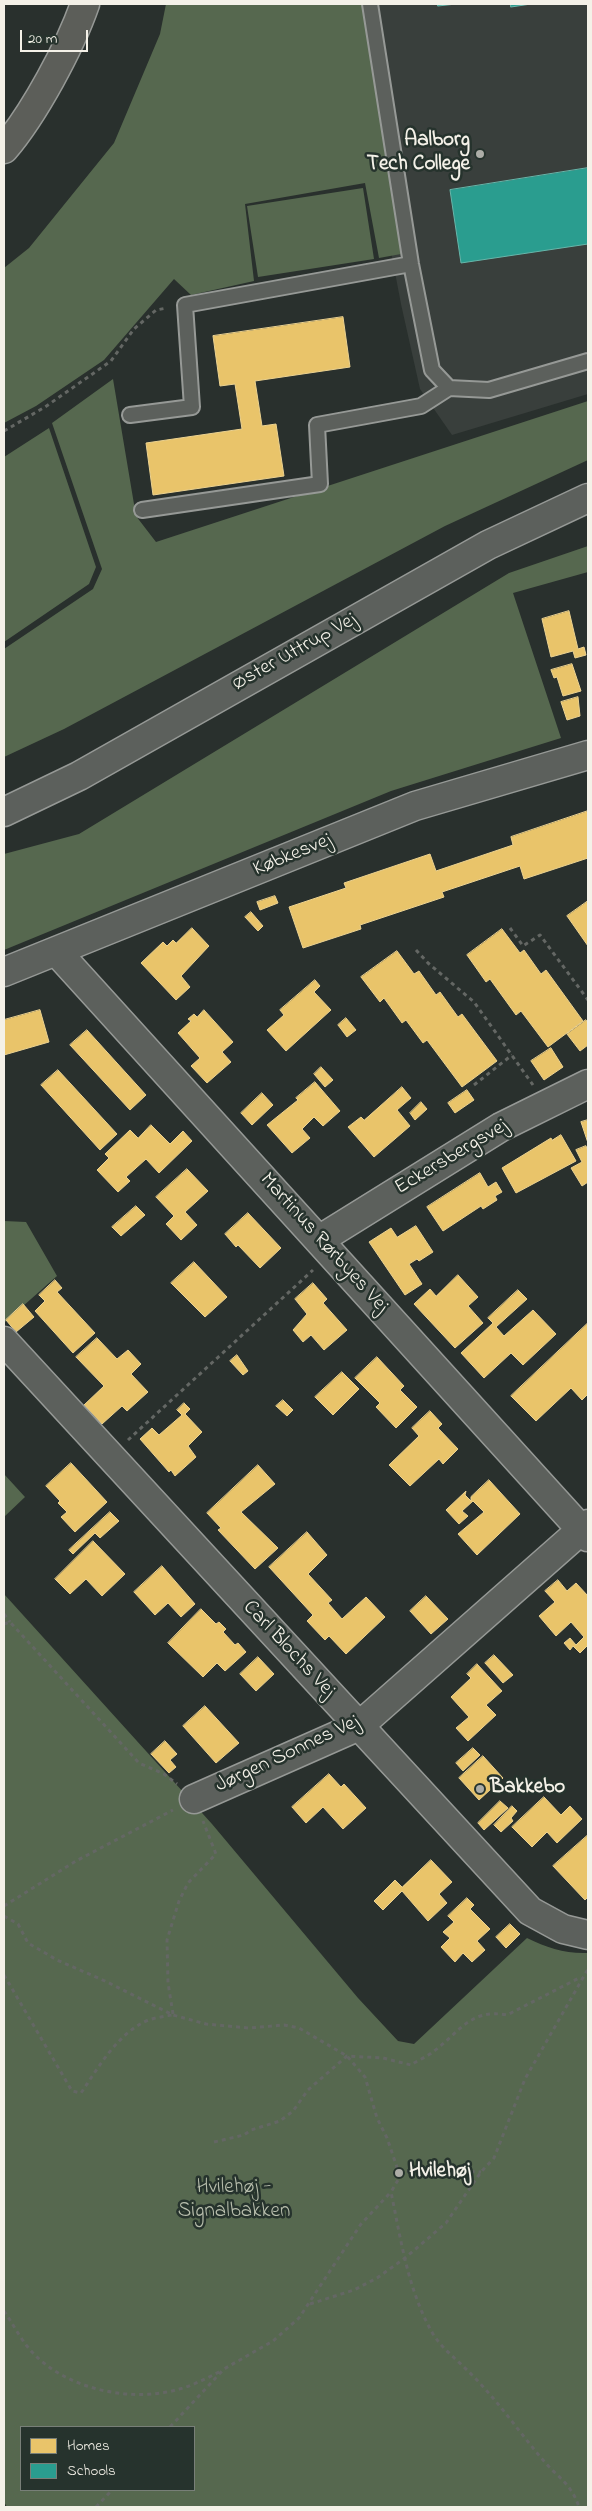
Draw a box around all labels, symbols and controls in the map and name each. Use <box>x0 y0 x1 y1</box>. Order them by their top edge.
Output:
scale bar <box>22 20 90 52</box>
text: 20 m <box>28 28 57 50</box>
place label: Aalborg Tech College <box>367 129 470 179</box>
marker: Aalborg Tech College <box>474 148 486 160</box>
street label: Øster Uttrup Vej <box>228 608 362 698</box>
street label: Købkesvej <box>250 829 336 883</box>
street label: Eckersbergsvej <box>391 1114 513 1202</box>
street label: Martinus Rørbyes Vej <box>253 1169 393 1319</box>
street label: Carl Blochs Vej <box>236 1596 340 1704</box>
street label: Jørgen Sonnes Vej <box>212 1711 364 1799</box>
place label: Bakkebo <box>490 1776 565 1802</box>
marker: Bakkebo <box>474 1783 486 1795</box>
place label: Hvilehøj <box>409 2160 471 2186</box>
marker: Hvilehøj <box>393 2167 405 2179</box>
park label: Hvilehøj - Signalbakken <box>178 2176 290 2226</box>
legend <box>20 2426 195 2491</box>
text: Homes <box>67 2435 110 2457</box>
text: Schools <box>67 2460 116 2482</box>

